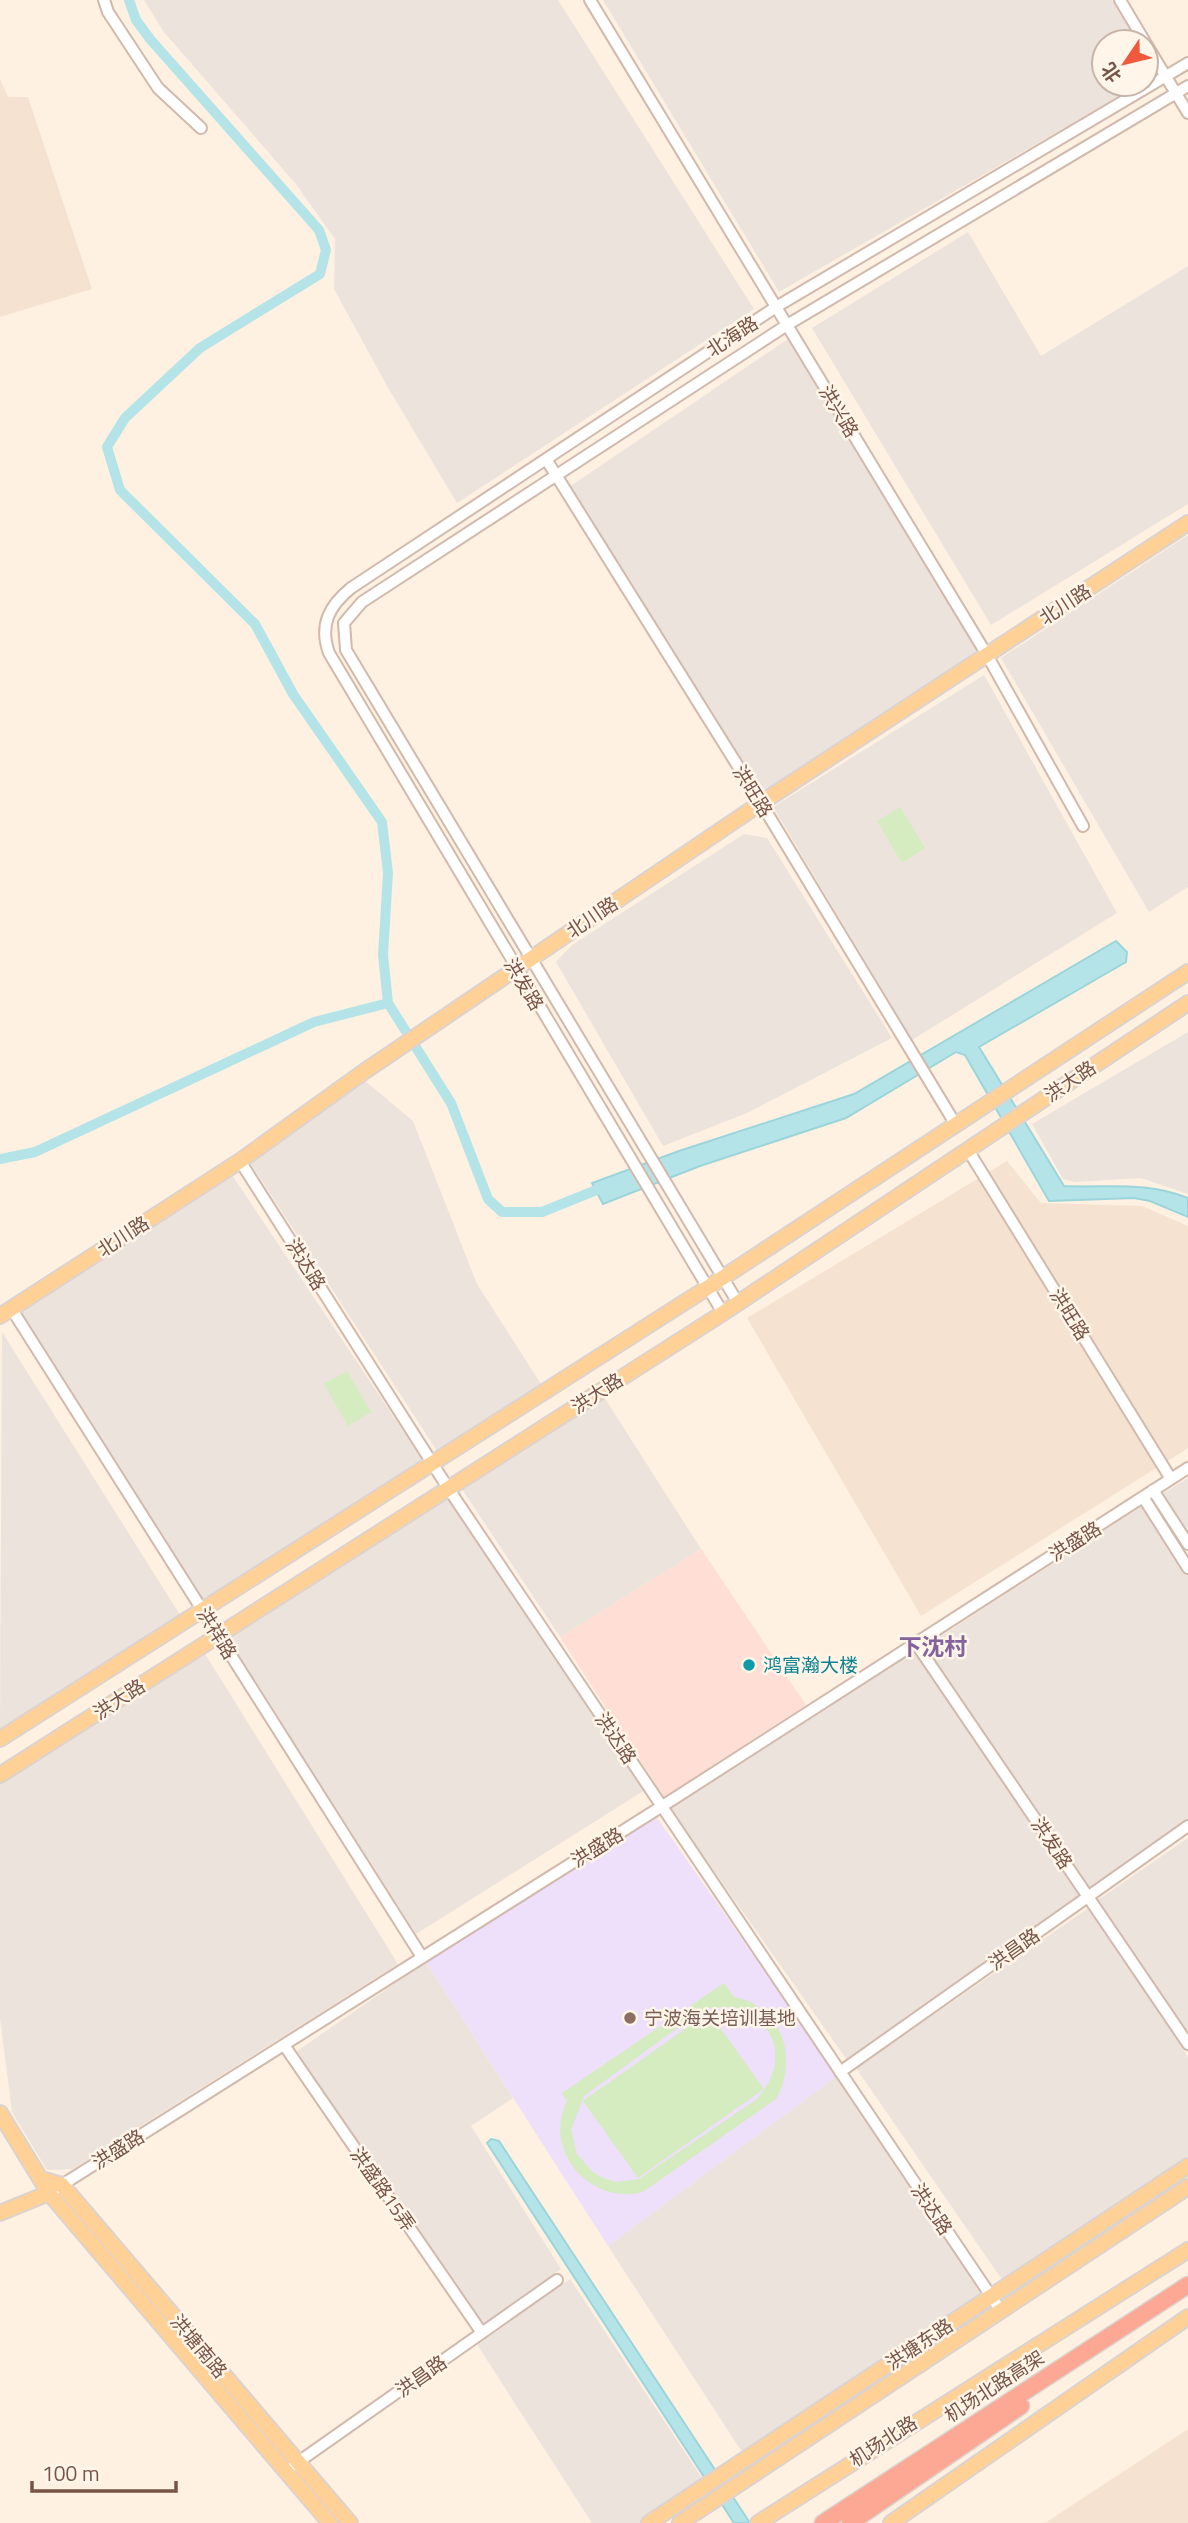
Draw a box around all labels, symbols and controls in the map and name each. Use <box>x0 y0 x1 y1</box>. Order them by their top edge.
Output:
north arrow <box>1090 28 1160 98</box>
text: 北 <box>1093 57 1128 89</box>
street label: 北海路 <box>700 308 764 363</box>
street label: 洪兴路 <box>812 379 867 443</box>
street label: 北川路 <box>1033 576 1097 631</box>
street label: 洪旺路 <box>726 759 781 823</box>
street label: 北川路 <box>560 889 623 945</box>
street label: 洪发路 <box>497 952 552 1016</box>
street label: 洪大路 <box>1038 1053 1101 1109</box>
street label: 北川路 <box>91 1208 155 1263</box>
street label: 洪达路 <box>279 1232 334 1296</box>
street label: 洪旺路 <box>1043 1282 1098 1346</box>
street label: 洪大路 <box>565 1365 629 1420</box>
street label: 洪盛路 <box>1043 1513 1107 1568</box>
street label: 洪祥路 <box>190 1601 245 1665</box>
district label: 下沈村 <box>899 1629 968 1664</box>
place label: 鸿富瀚大楼 <box>763 1650 858 1679</box>
marker: 鸿富瀚大楼 <box>741 1657 757 1673</box>
street label: 洪大路 <box>87 1671 151 1726</box>
street label: 洪达路 <box>588 1706 644 1769</box>
street label: 洪发路 <box>1024 1811 1080 1874</box>
street label: 洪盛路 <box>565 1819 629 1874</box>
street label: 洪昌路 <box>982 1920 1045 1977</box>
place label: 宁波海关培训基地 <box>644 2003 796 2032</box>
marker: 宁波海关培训基地 <box>622 2010 638 2026</box>
street label: 洪盛路 <box>86 2121 150 2176</box>
street label: 洪盛路15弄 <box>344 2141 423 2237</box>
street label: 洪达路 <box>904 2177 960 2240</box>
street label: 洪塘南路 <box>164 2307 235 2384</box>
street label: 洪塘东路 <box>879 2310 958 2377</box>
street label: 机场北路高架 <box>938 2342 1049 2429</box>
street label: 洪昌路 <box>389 2347 452 2404</box>
street label: 机场北路 <box>843 2408 923 2473</box>
scale bar <box>32 2450 175 2494</box>
text: 100 m <box>42 2457 99 2489</box>

